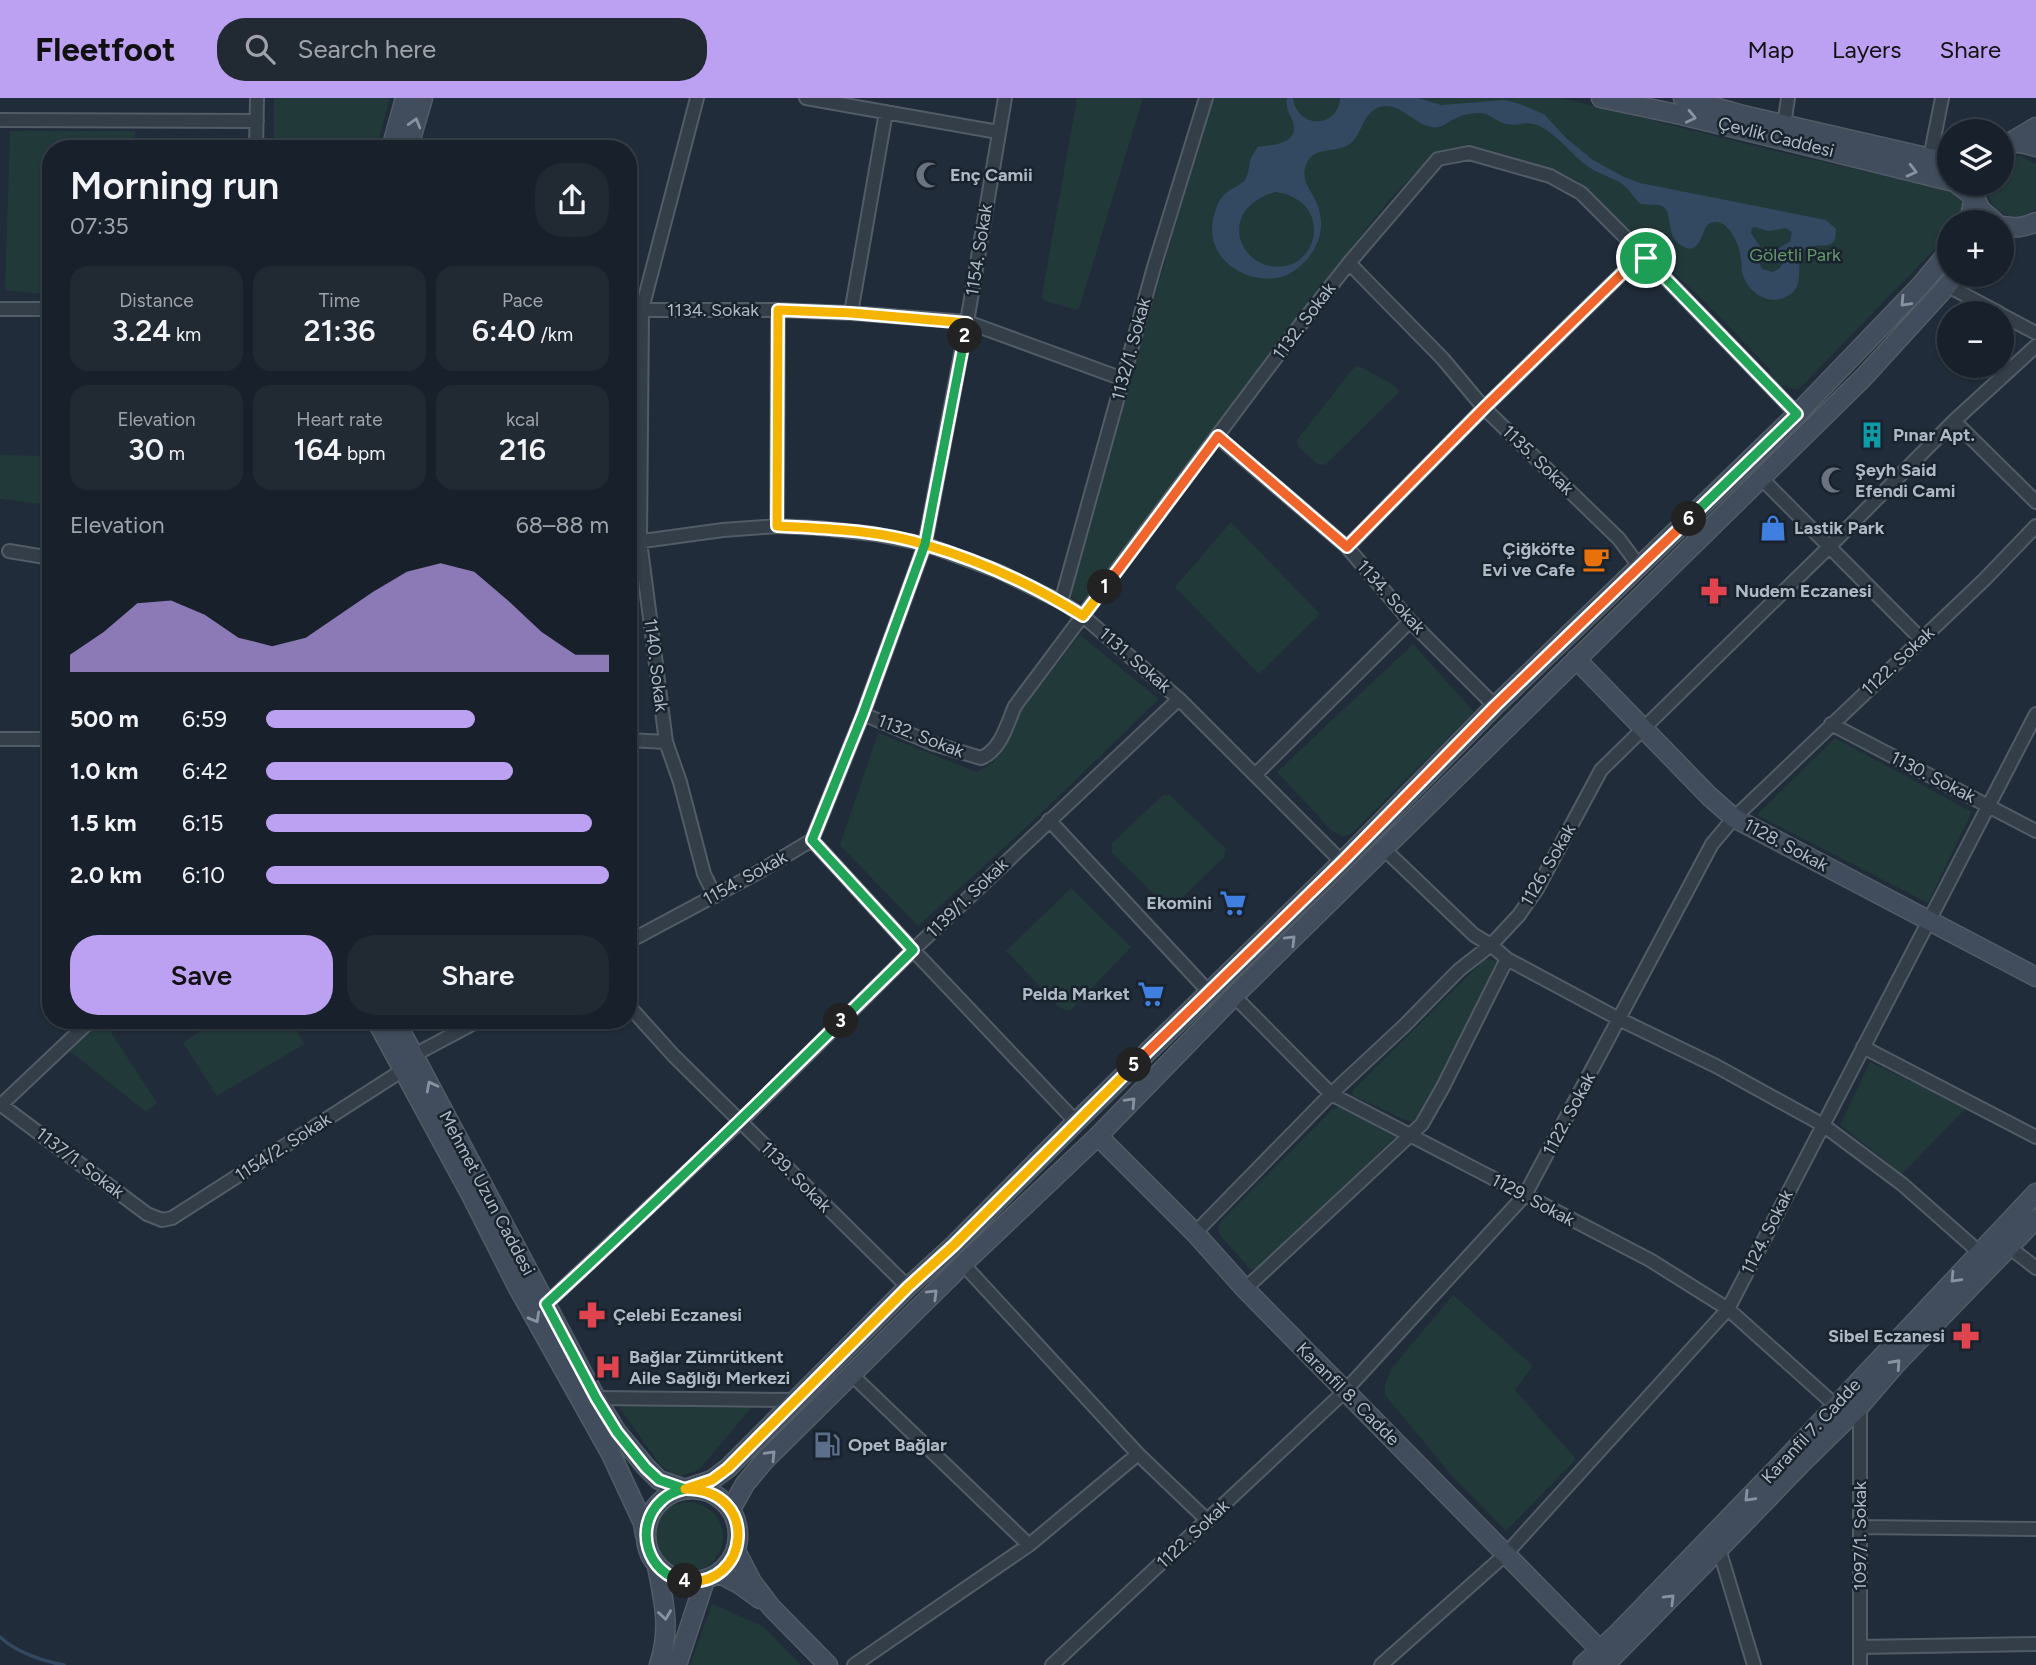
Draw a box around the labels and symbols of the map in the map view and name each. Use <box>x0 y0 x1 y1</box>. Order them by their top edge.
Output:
one-way arrow <box>1685 109 1697 123</box>
street label: Çevlik Caddesi <box>1716 112 1836 162</box>
one-way arrow <box>407 118 422 130</box>
mosque icon: Enç Camii <box>914 160 944 190</box>
one-way arrow <box>1906 163 1918 177</box>
place label: Enç Camii <box>950 164 1033 186</box>
street label: 1154. Sokak <box>961 202 997 297</box>
pin <box>1616 228 1676 288</box>
park label: Göletli Park <box>1749 244 1841 266</box>
street label: 1132. Sokak <box>1268 278 1340 364</box>
one-way arrow <box>1901 294 1914 307</box>
street label: 1132/1. Sokak <box>1107 295 1155 403</box>
street label: 1134. Sokak <box>667 299 759 321</box>
pin: 2 <box>948 318 982 354</box>
street label: 1135. Sokak <box>1498 420 1579 500</box>
building icon: Pınar Apt. <box>1857 420 1887 450</box>
place label: Pınar Apt. <box>1893 424 1975 446</box>
place label: Şeyh Said Efendi Cami <box>1855 459 1955 502</box>
mosque icon: Şeyh Said Efendi Cami <box>1819 465 1849 495</box>
pin: 6 <box>1672 502 1706 536</box>
shop icon: Lastik Park <box>1758 513 1788 543</box>
place label: Lastik Park <box>1794 517 1885 539</box>
place label: Çiğköfte Evi ve Cafe <box>1482 538 1575 581</box>
cafe icon: Çiğköfte Evi ve Cafe <box>1581 544 1611 574</box>
street label: 1134. Sokak <box>1352 555 1430 639</box>
pin: 1 <box>1088 570 1122 604</box>
pharmacy icon: Nudem Eczanesi <box>1699 576 1729 606</box>
place label: Nudem Eczanesi <box>1735 580 1872 602</box>
street label: 1140. Sokak <box>639 617 673 713</box>
street label: 1122. Sokak <box>1857 622 1939 700</box>
street label: 1131. Sokak <box>1094 623 1176 697</box>
street label: 1132. Sokak <box>875 709 968 763</box>
street label: 1130. Sokak <box>1887 746 1979 808</box>
street label: 1128. Sokak <box>1740 814 1832 876</box>
street label: 1126. Sokak <box>1516 820 1580 910</box>
street label: 1154. Sokak <box>699 846 791 910</box>
street label: 1139/1. Sokak <box>921 853 1013 943</box>
supermarket icon: Ekomini <box>1218 888 1248 918</box>
place label: Ekomini <box>1146 892 1212 914</box>
one-way arrow <box>1282 935 1295 948</box>
supermarket icon: Pelda Market <box>1136 979 1166 1009</box>
place label: Pelda Market <box>1022 983 1130 1005</box>
pin: 3 <box>824 1004 858 1038</box>
pin: 5 <box>1116 1048 1152 1082</box>
street label: 1122. Sokak <box>1538 1068 1600 1159</box>
one-way arrow <box>426 1081 439 1093</box>
one-way arrow <box>1123 1097 1136 1110</box>
street label: Mehmet Uzun Caddesi <box>434 1107 540 1279</box>
street label: 1154/2. Sokak <box>231 1108 335 1186</box>
street label: 1137/1. Sokak <box>31 1123 129 1204</box>
street label: 1139. Sokak <box>756 1137 836 1217</box>
street label: 1129. Sokak <box>1488 1169 1579 1231</box>
street label: 1124. Sokak <box>1736 1186 1798 1278</box>
one-way arrow <box>1950 1270 1963 1283</box>
one-way arrow <box>924 1290 937 1303</box>
pharmacy icon: Çelebi Eczanesi <box>577 1300 607 1330</box>
place label: Çelebi Eczanesi <box>613 1304 742 1326</box>
one-way arrow <box>527 1311 540 1324</box>
pharmacy icon: Sibel Eczanesi <box>1951 1321 1981 1351</box>
place label: Sibel Eczanesi <box>1828 1325 1945 1347</box>
street label: Karanfil 8. Cadde <box>1292 1338 1404 1450</box>
place label: Bağlar Zümrütkent Aile Sağlığı Merkezi <box>629 1346 790 1389</box>
hospital icon: Bağlar Zümrütkent Aile Sağlığı Merkezi <box>593 1352 623 1382</box>
one-way arrow <box>1888 1359 1900 1372</box>
street label: Karanfil 7. Cadde <box>1757 1374 1865 1488</box>
fuel station icon: Opet Bağlar <box>812 1430 842 1460</box>
place label: Opet Bağlar <box>848 1434 947 1456</box>
one-way arrow <box>763 1450 776 1463</box>
street label: 1097/1. Sokak <box>1849 1481 1871 1591</box>
one-way arrow <box>1744 1489 1757 1502</box>
street label: 1122. Sokak <box>1152 1495 1234 1573</box>
pin: 4 <box>668 1564 702 1598</box>
one-way arrow <box>1662 1594 1675 1607</box>
one-way arrow <box>658 1610 673 1621</box>

